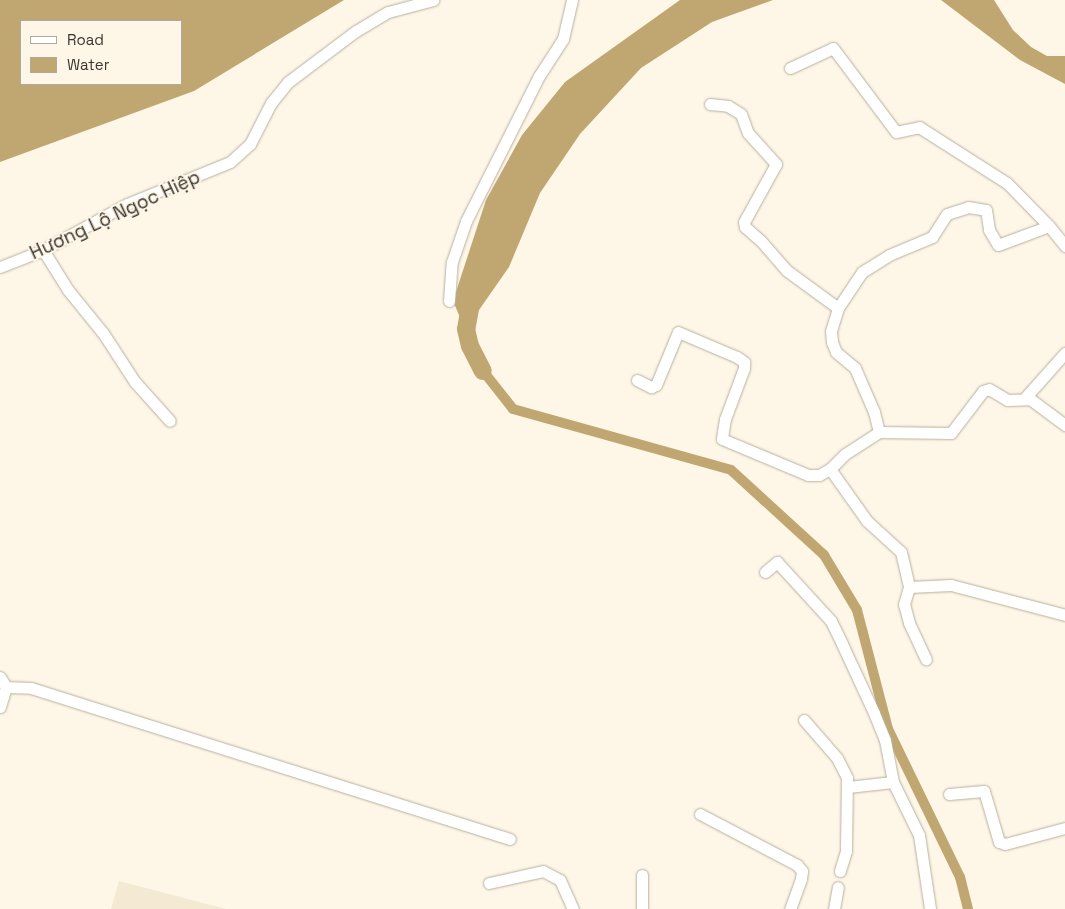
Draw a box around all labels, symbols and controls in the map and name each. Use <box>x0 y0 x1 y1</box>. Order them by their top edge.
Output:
legend <box>20 20 182 85</box>
text: Road <box>67 30 104 49</box>
text: Water <box>67 55 109 74</box>
street label: Hương Lộ Ngọc Hiệp <box>26 165 204 265</box>

